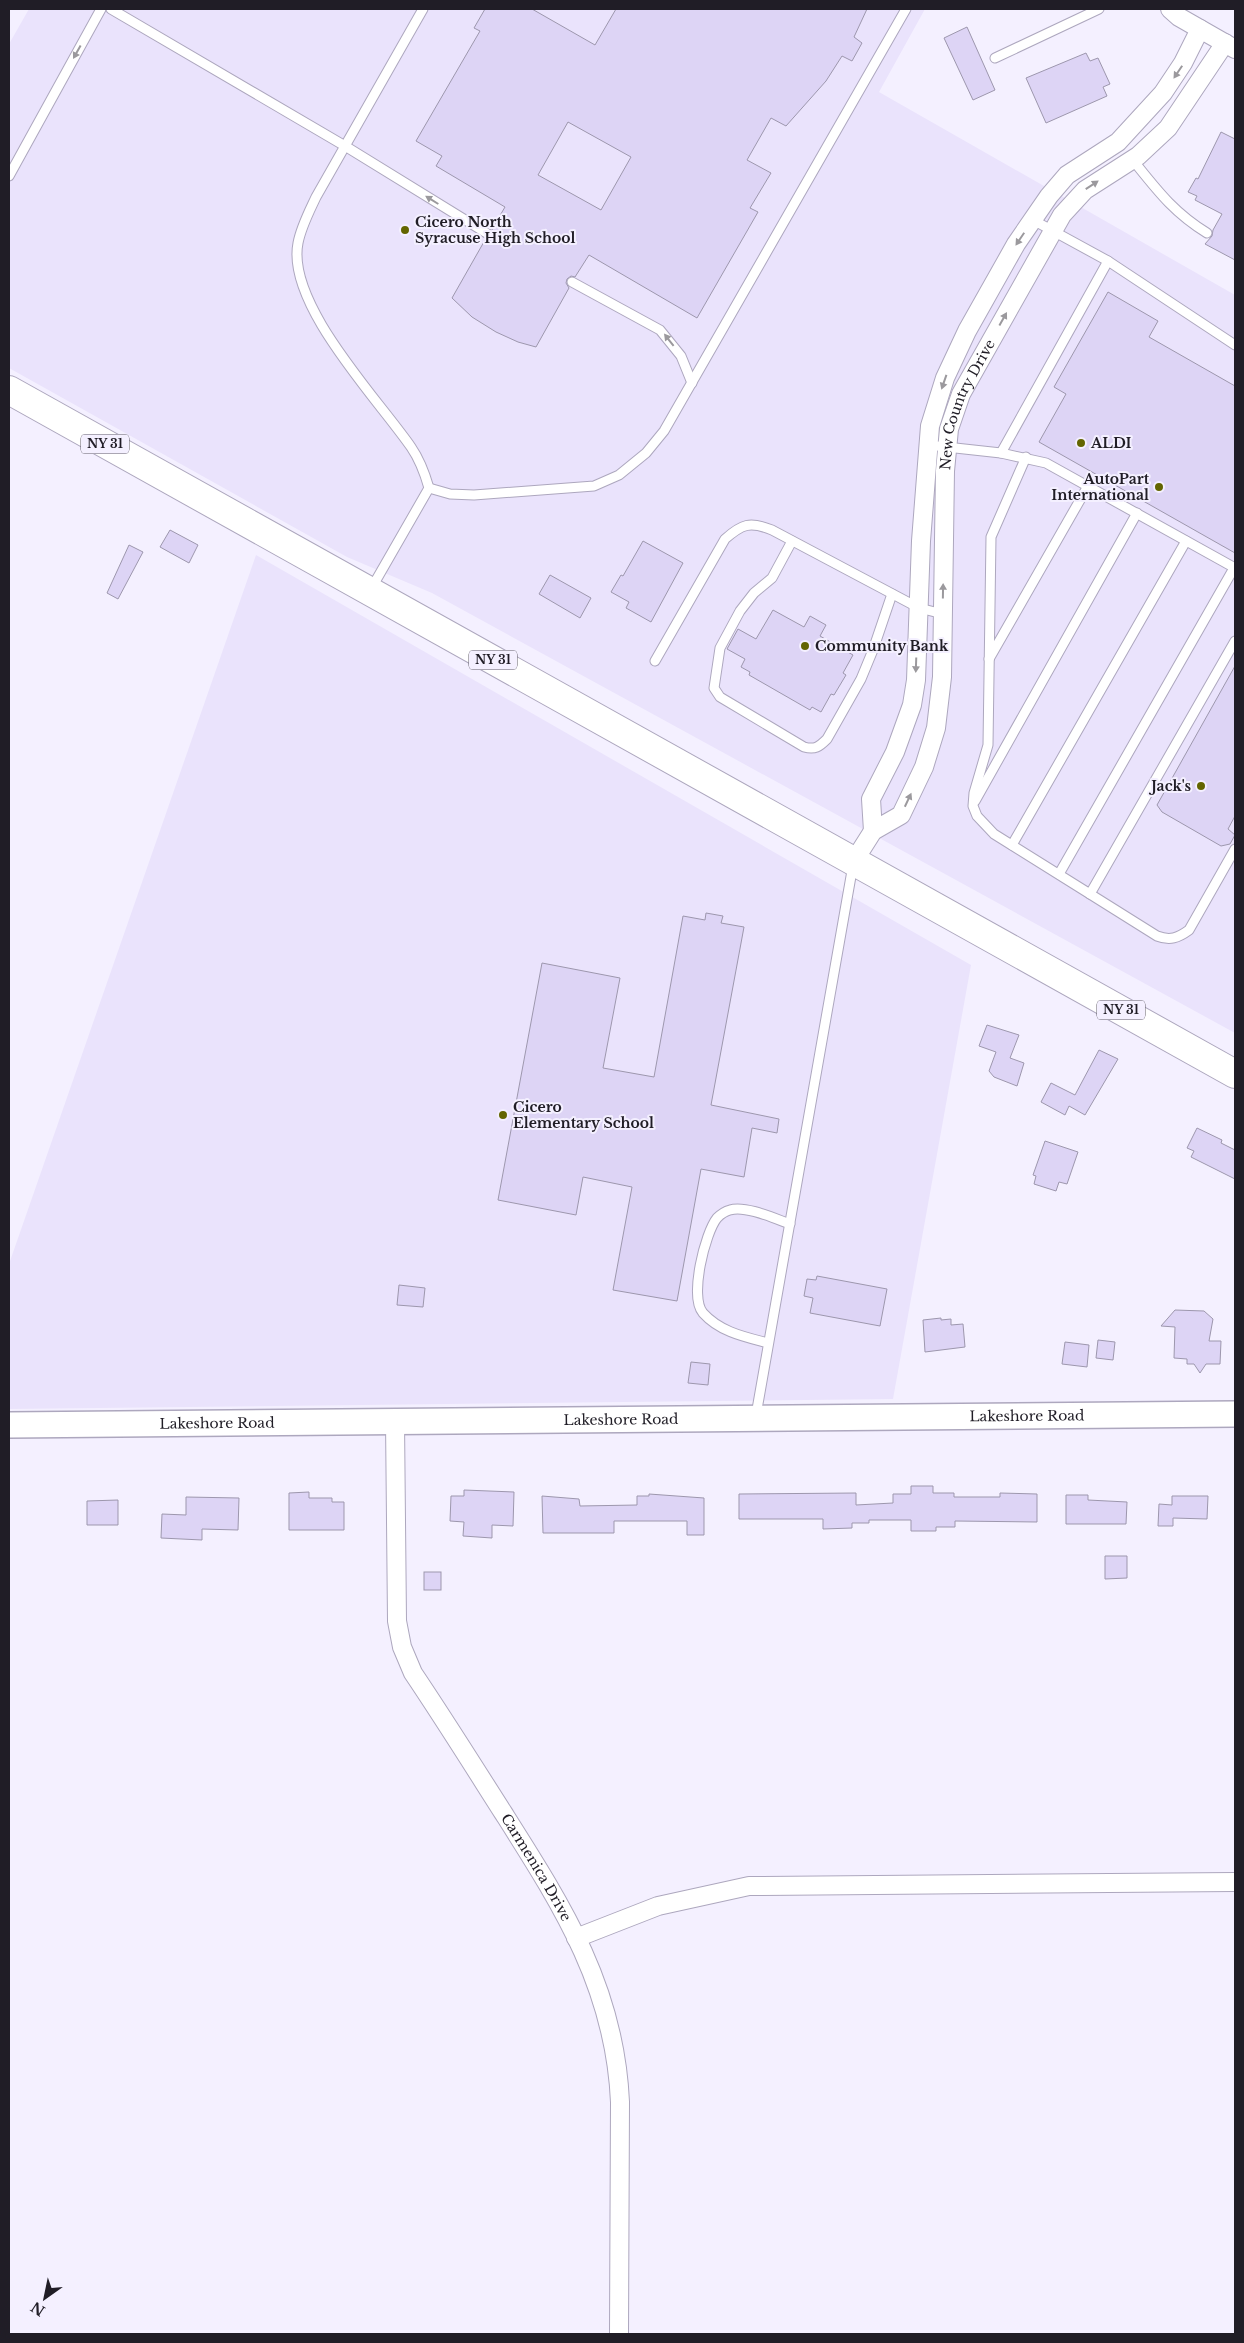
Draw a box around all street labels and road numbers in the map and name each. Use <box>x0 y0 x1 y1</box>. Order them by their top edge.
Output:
street label: New Country Drive <box>936 336 999 471</box>
road number: NY 31 <box>81 434 129 454</box>
road number: NY 31 <box>469 650 517 670</box>
road number: NY 31 <box>1097 1000 1145 1020</box>
street label: Lakeshore Road <box>969 1406 1085 1425</box>
street label: Lakeshore Road <box>563 1410 679 1429</box>
street label: Lakeshore Road <box>159 1414 275 1433</box>
street label: Carmenica Drive <box>497 1810 575 1924</box>

